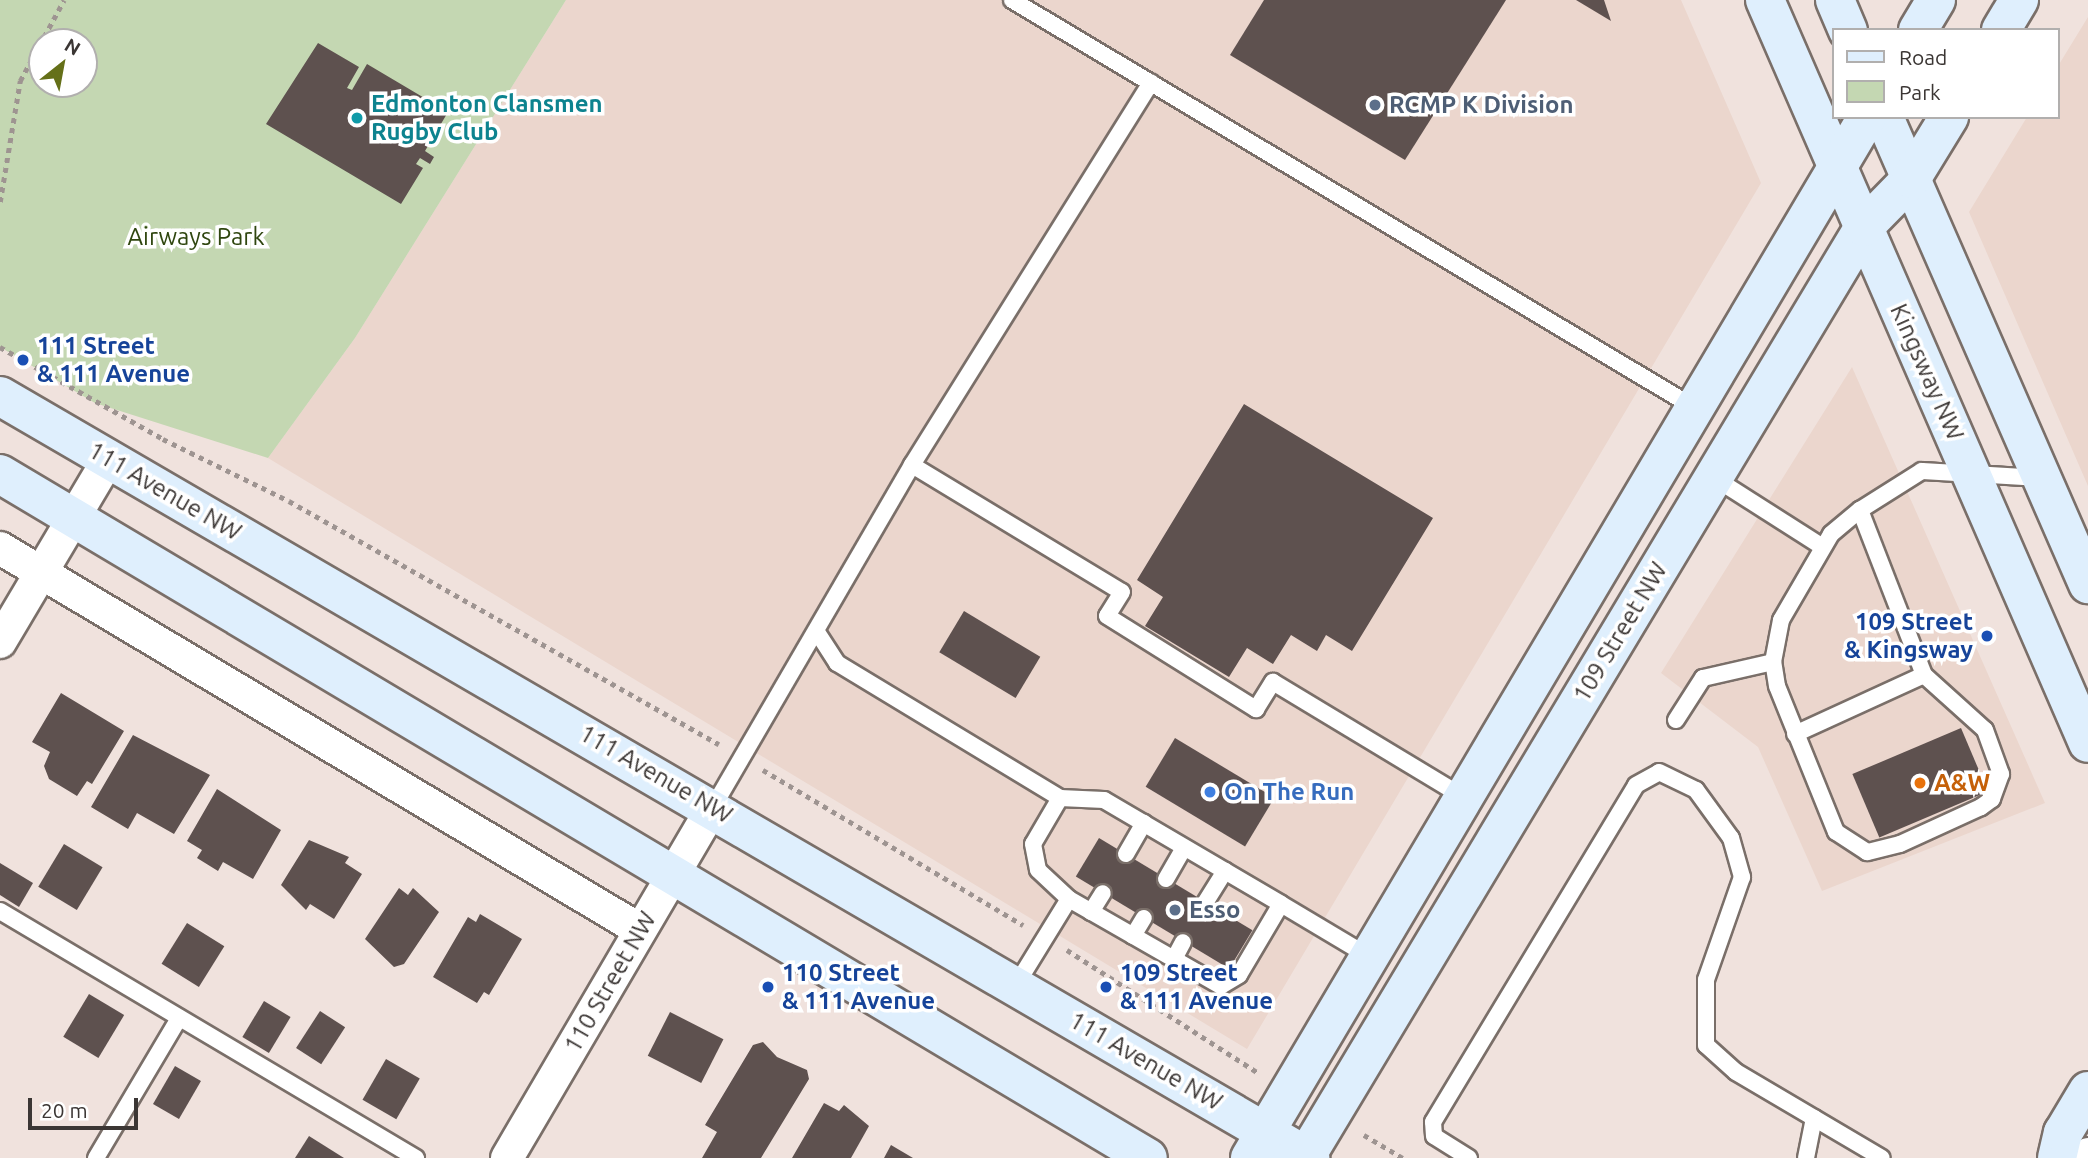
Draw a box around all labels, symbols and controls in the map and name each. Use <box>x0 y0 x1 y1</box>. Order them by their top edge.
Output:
north arrow <box>28 28 98 98</box>
legend <box>1832 28 2060 119</box>
text: N <box>61 34 85 60</box>
text: Road <box>1899 45 1947 69</box>
text: Park <box>1899 80 1941 104</box>
place label: Edmonton Clansmen Rugby Club <box>371 90 603 146</box>
place label: RCMP K Division <box>1389 91 1573 119</box>
marker: RCMP K Division <box>1367 97 1383 113</box>
marker: Edmonton Clansmen Rugby Club <box>349 110 365 126</box>
park label: Airways Park <box>127 223 265 251</box>
street label: Kingsway NW <box>1884 299 1970 445</box>
place label: 111 Street & 111 Avenue <box>37 332 190 388</box>
marker: 111 Street & 111 Avenue <box>15 352 31 368</box>
street label: 111 Avenue NW <box>83 436 247 546</box>
street label: 109 Street NW <box>1567 557 1673 707</box>
place label: 109 Street & Kingsway <box>1844 608 1973 664</box>
marker: 109 Street & Kingsway <box>1979 628 1995 644</box>
street label: 111 Avenue NW <box>574 719 738 829</box>
place label: A&W <box>1934 769 1990 797</box>
marker: A&W <box>1912 775 1928 791</box>
place label: On The Run <box>1224 778 1354 806</box>
marker: On The Run <box>1202 784 1218 800</box>
place label: Esso <box>1189 896 1240 924</box>
marker: Esso <box>1167 902 1183 918</box>
street label: 110 Street NW <box>558 906 662 1058</box>
place label: 110 Street & 111 Avenue <box>782 959 935 1015</box>
place label: 109 Street & 111 Avenue <box>1120 959 1273 1015</box>
marker: 110 Street & 111 Avenue <box>760 979 776 995</box>
marker: 109 Street & 111 Avenue <box>1098 979 1114 995</box>
street label: 111 Avenue NW <box>1064 1006 1228 1116</box>
scale bar <box>32 1084 142 1128</box>
text: 20 m <box>41 1098 88 1122</box>

